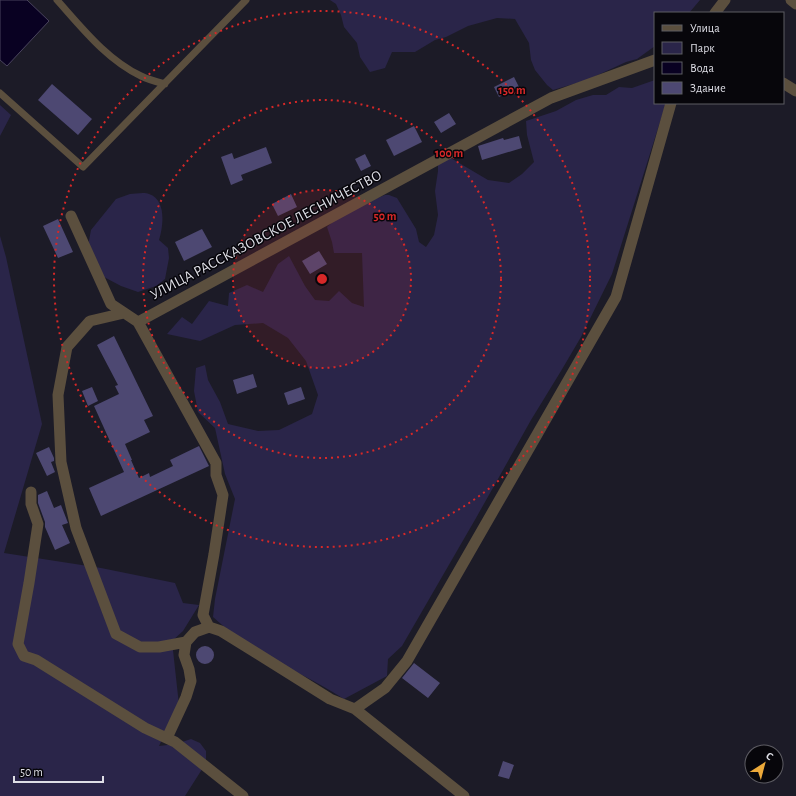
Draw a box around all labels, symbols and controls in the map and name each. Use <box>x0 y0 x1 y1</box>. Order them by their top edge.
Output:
legend <box>654 12 784 104</box>
text: Улица <box>690 22 720 34</box>
text: Парк <box>690 42 715 54</box>
text: Вода <box>690 62 714 74</box>
text: Здание <box>690 82 726 94</box>
text: 150 m <box>498 84 526 96</box>
text: 100 m <box>435 147 463 159</box>
street label: УЛИЦА РАССКАЗОВСКОЕ ЛЕСНИЧЕСТВО <box>148 167 384 303</box>
text: 50 m <box>374 210 397 222</box>
centre of rings <box>315 272 329 286</box>
north arrow <box>744 744 784 784</box>
text: С <box>764 750 775 763</box>
scale bar <box>14 758 103 784</box>
text: 50 m <box>20 766 43 778</box>

